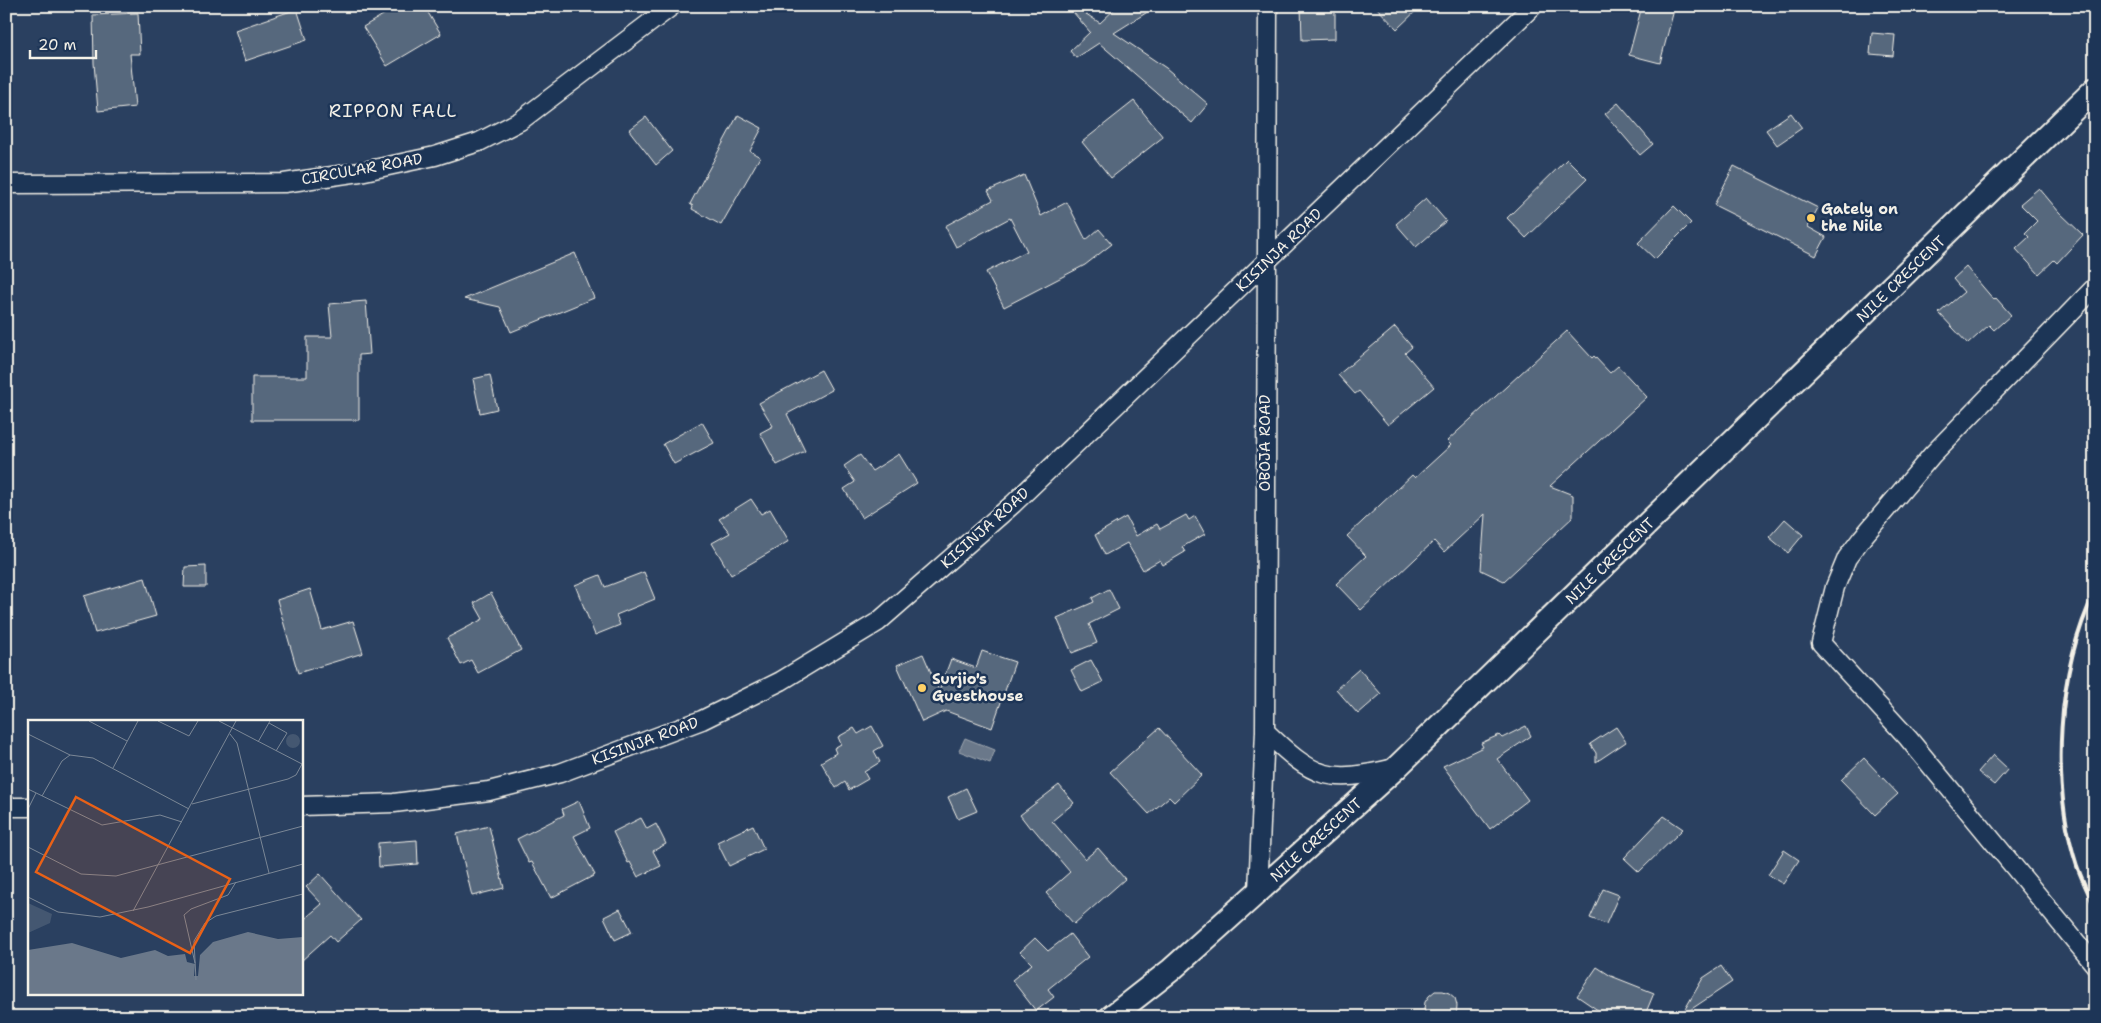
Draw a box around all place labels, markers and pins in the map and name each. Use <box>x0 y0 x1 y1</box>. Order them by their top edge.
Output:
place label: Gately on the Nile <box>1821 199 1898 236</box>
marker: Gately on the Nile <box>1805 212 1817 224</box>
place label: Surjio's Guesthouse <box>932 669 1024 706</box>
marker: Surjio's Guesthouse <box>916 682 928 694</box>

